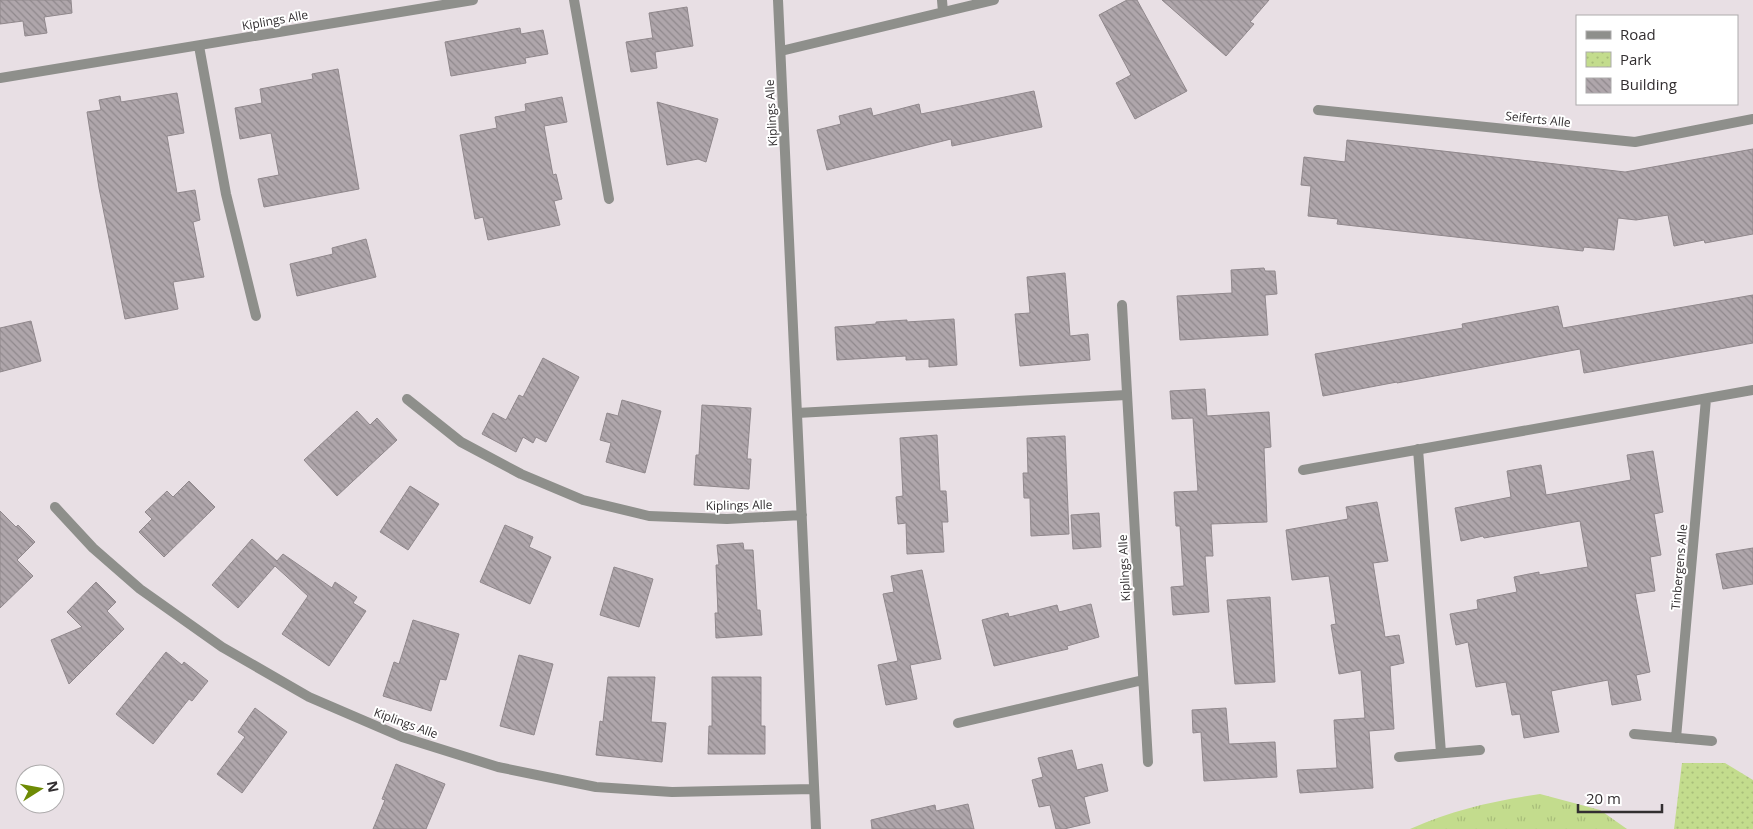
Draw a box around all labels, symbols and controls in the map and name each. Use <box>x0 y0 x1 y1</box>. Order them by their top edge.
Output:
street label: Kiplings Alle <box>241 6 310 34</box>
legend <box>1576 15 1738 105</box>
text: Road <box>1620 24 1656 44</box>
text: Park <box>1620 49 1651 69</box>
text: Building <box>1620 74 1677 94</box>
street label: Kiplings Alle <box>761 79 781 147</box>
street label: Seiferts Alle <box>1505 107 1572 131</box>
street label: Kiplings Alle <box>705 496 773 514</box>
street label: Tinbergens Alle <box>1667 523 1691 610</box>
street label: Kiplings Alle <box>1114 534 1134 602</box>
street label: Kiplings Alle <box>372 704 441 743</box>
north arrow <box>15 764 65 814</box>
text: N <box>43 779 64 794</box>
scale bar <box>1578 782 1662 814</box>
text: 20 m <box>1586 788 1621 808</box>

